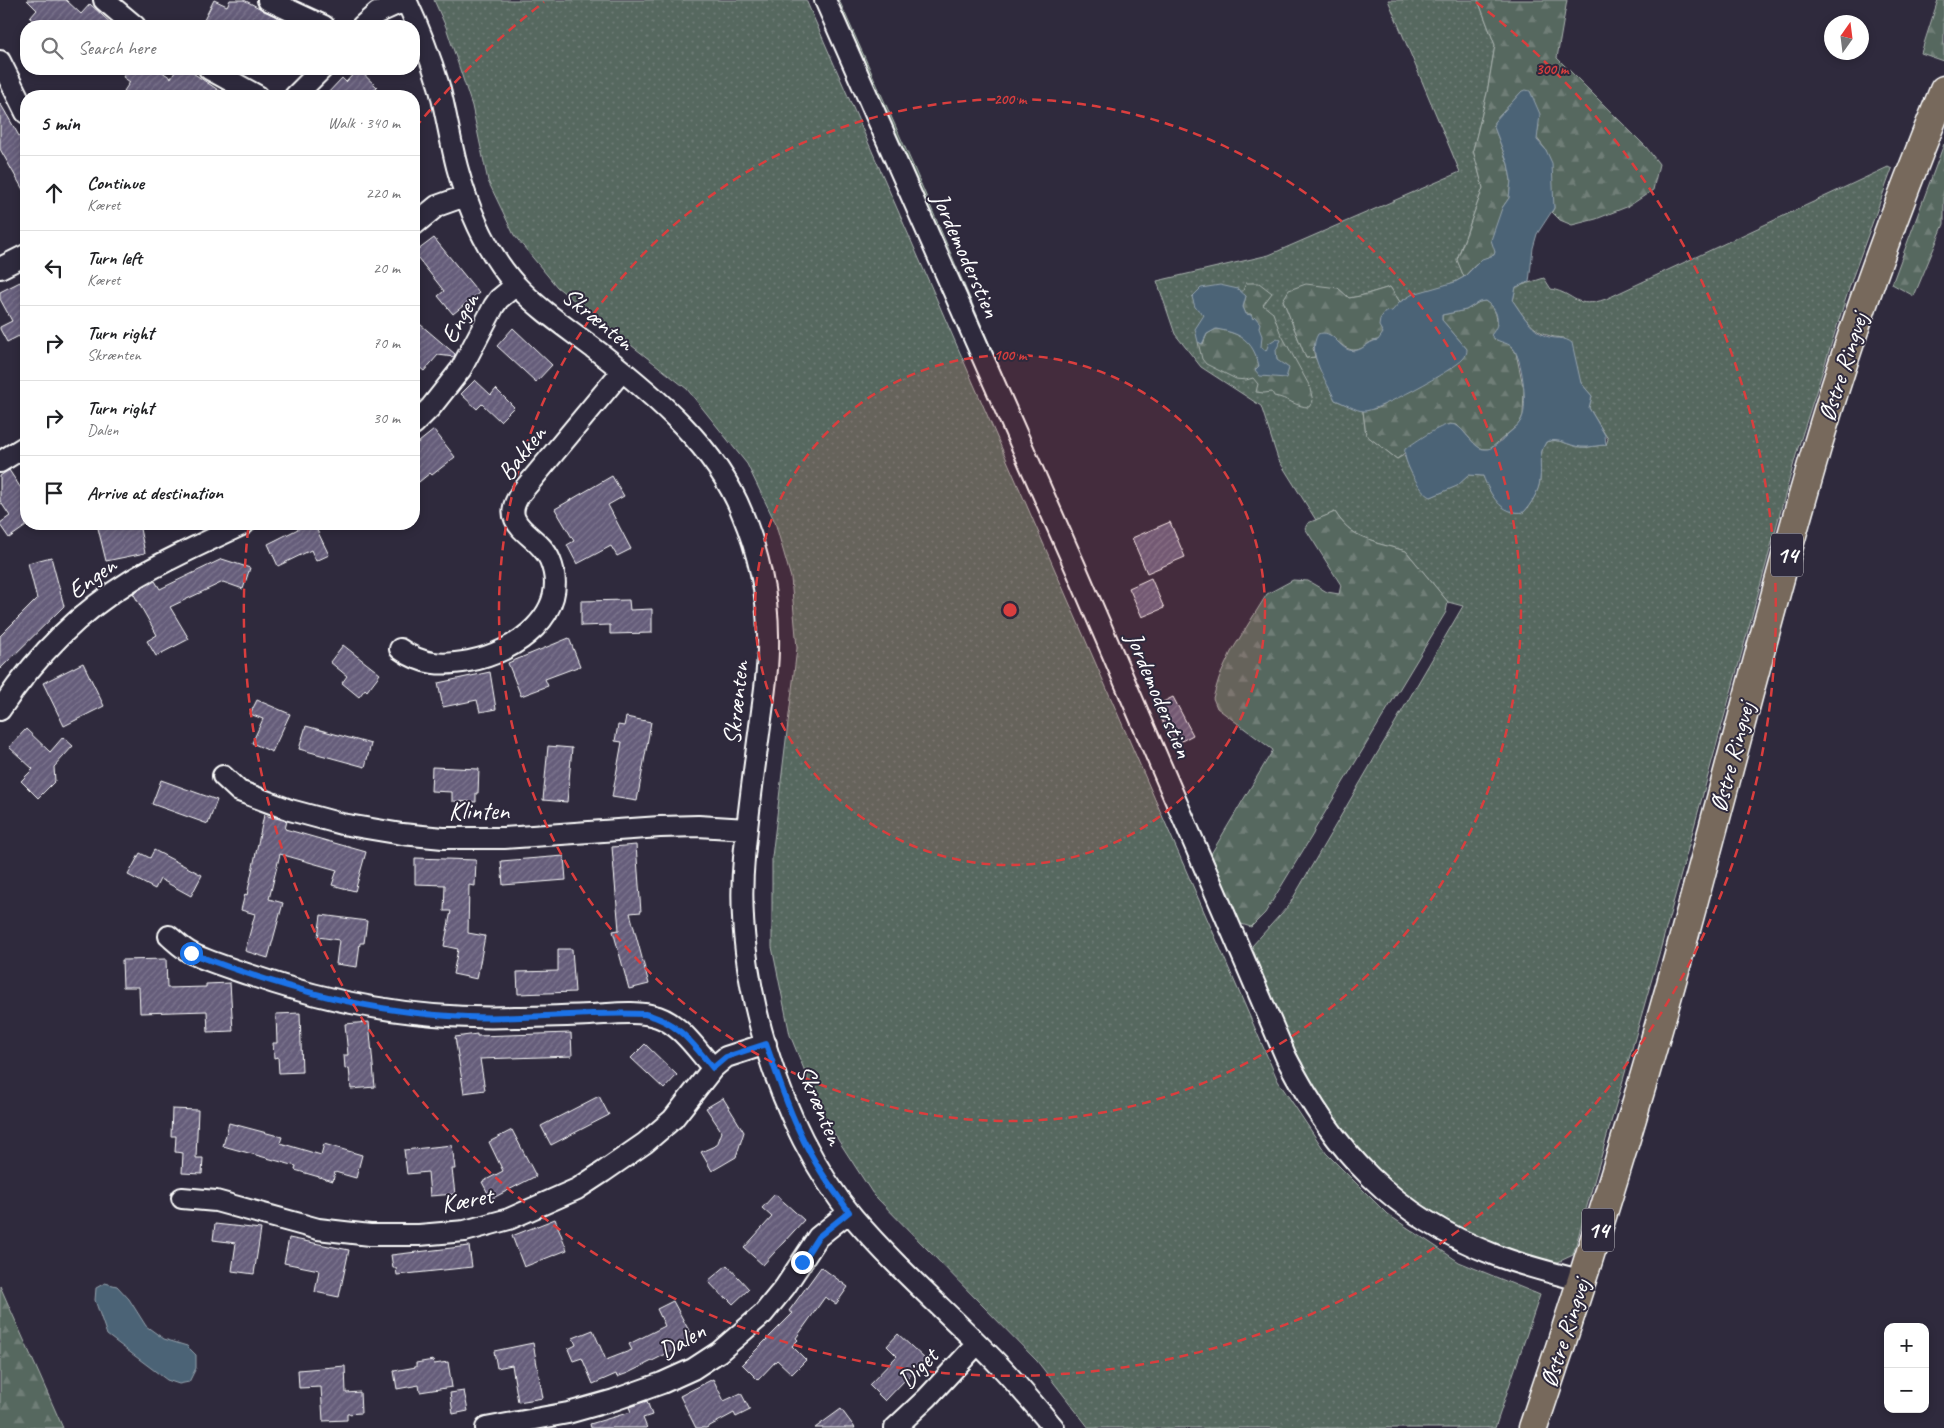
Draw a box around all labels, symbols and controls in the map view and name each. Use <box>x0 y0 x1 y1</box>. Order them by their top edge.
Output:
north arrow <box>1824 15 1869 60</box>
search box <box>20 20 420 75</box>
icon: search <box>38 34 66 62</box>
text: Search here <box>78 36 155 60</box>
text: 300 m <box>1536 60 1570 79</box>
text: 200 m <box>994 90 1028 109</box>
text: 5 min <box>40 110 80 136</box>
text: Walk · 340 m <box>328 113 400 133</box>
text: Continue <box>87 171 144 195</box>
icon: ahead <box>40 179 68 207</box>
text: 220 m <box>366 183 400 203</box>
street label: Jordemoderstien <box>924 186 1008 323</box>
text: Kæret <box>87 195 120 215</box>
text: Turn left <box>87 246 142 270</box>
icon: left <box>40 254 68 282</box>
text: 20 m <box>373 258 400 278</box>
text: Kæret <box>87 270 120 290</box>
street label: Skrænten <box>555 280 642 359</box>
street label: Engen <box>433 286 488 349</box>
street label: Østre Ringvej <box>1810 306 1876 425</box>
text: Turn right <box>87 321 154 345</box>
icon: right <box>40 329 68 357</box>
text: 70 m <box>373 333 400 353</box>
text: Skrænten <box>87 345 141 365</box>
text: 100 m <box>994 346 1028 365</box>
text: Turn right <box>87 396 154 420</box>
icon: right <box>40 404 68 432</box>
text: 30 m <box>373 408 400 428</box>
street label: Bakken <box>490 418 555 487</box>
text: Dalen <box>87 420 118 440</box>
icon: arrive <box>40 479 68 507</box>
text: Arrive at destination <box>87 481 223 505</box>
road number: 14 <box>1771 534 1803 576</box>
street label: Engen <box>61 549 124 606</box>
centre of rings <box>1001 601 1019 619</box>
street label: Jordemoderstien <box>1118 626 1200 764</box>
street label: Skrænten <box>716 658 756 746</box>
street label: Østre Ringvej <box>1702 696 1763 815</box>
street label: Klinten <box>449 795 510 827</box>
route start <box>180 942 203 965</box>
street label: Skrænten <box>789 1060 852 1151</box>
street label: Kæret <box>438 1179 498 1221</box>
road number: 14 <box>1582 1208 1614 1252</box>
route end <box>791 1251 814 1274</box>
street label: Østre Ringvej <box>1532 1272 1598 1391</box>
street label: Dalen <box>653 1315 712 1367</box>
map controls <box>1884 1323 1929 1413</box>
button: + <box>1884 1323 1929 1368</box>
street label: Diget <box>891 1339 947 1395</box>
button: − <box>1884 1368 1929 1413</box>

